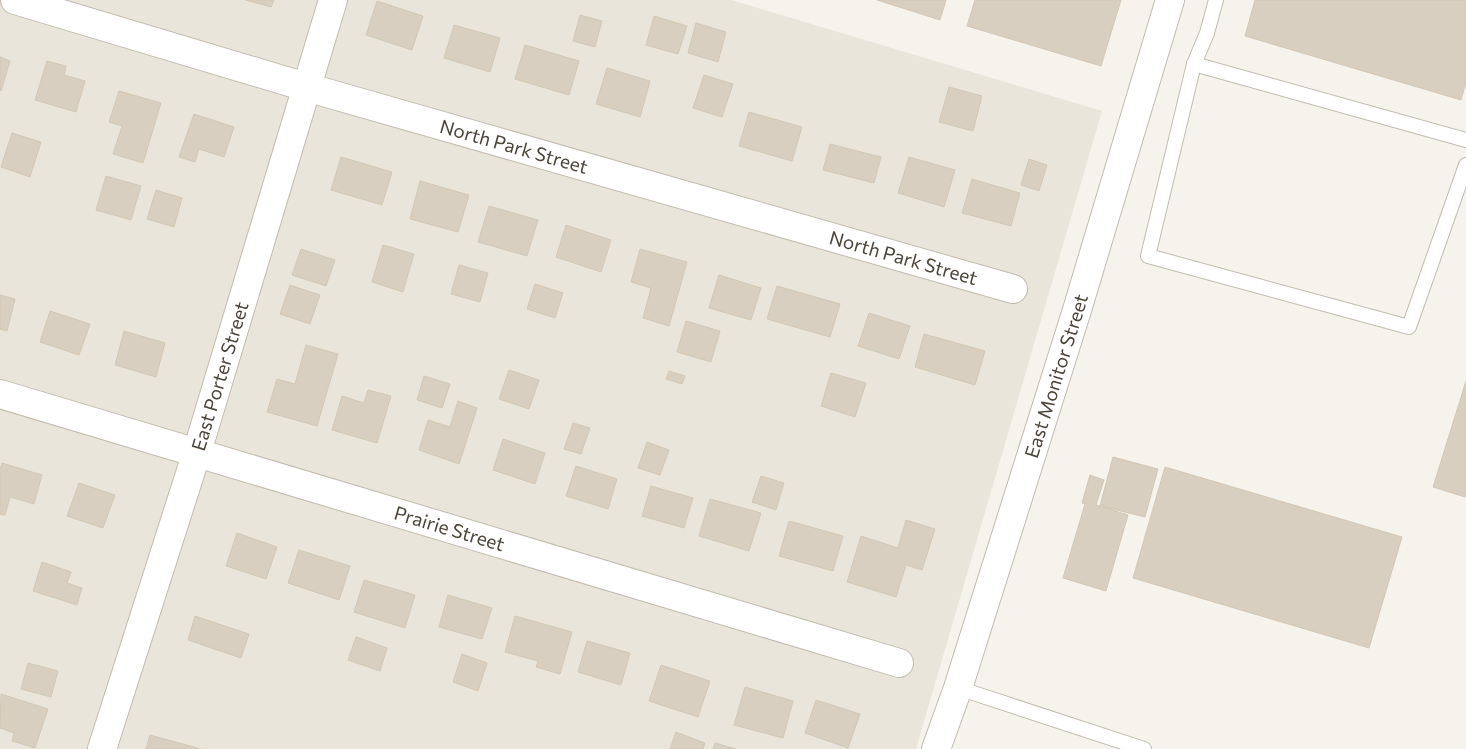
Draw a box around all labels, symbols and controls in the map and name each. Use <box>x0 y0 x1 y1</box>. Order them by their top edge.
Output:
street label: North Park Street <box>437 114 591 178</box>
street label: North Park Street <box>827 225 980 289</box>
street label: East Monitor Street <box>1019 291 1092 461</box>
street label: East Porter Street <box>186 299 253 453</box>
street label: Prairie Street <box>392 501 508 555</box>

